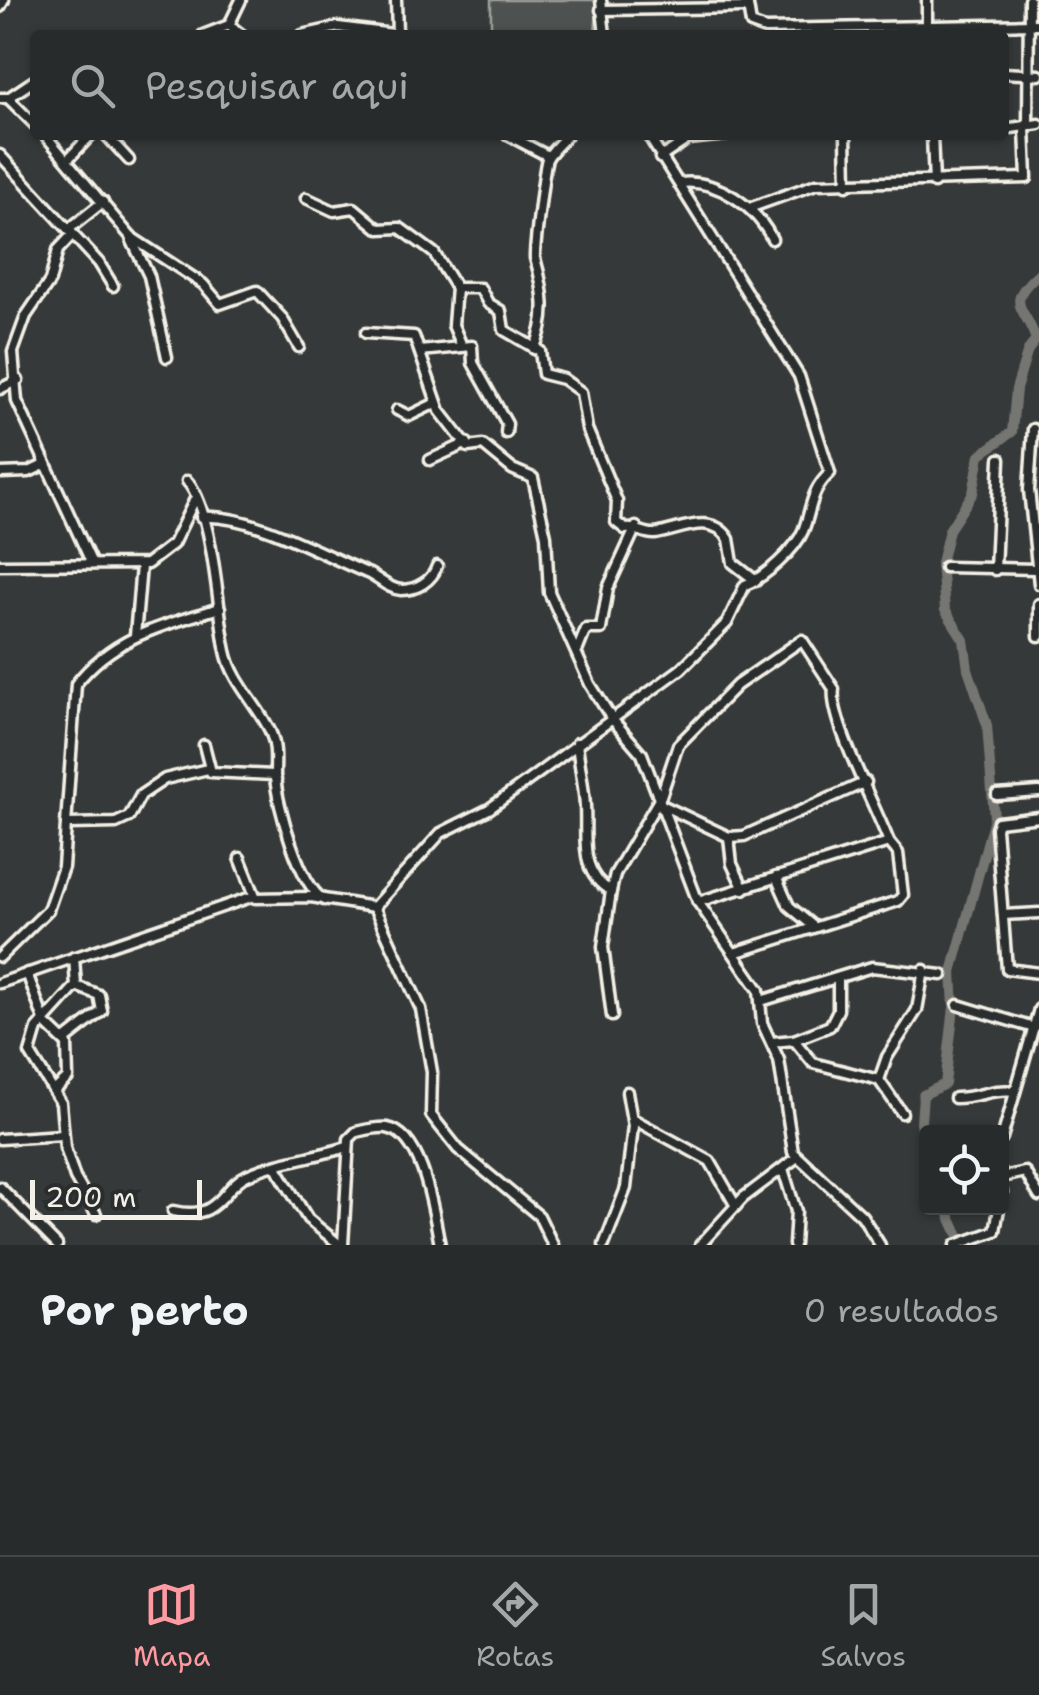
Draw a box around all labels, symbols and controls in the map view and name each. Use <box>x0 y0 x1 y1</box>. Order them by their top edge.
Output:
search box <box>30 30 1009 140</box>
icon: search <box>65 58 120 113</box>
text: Pesquisar aqui <box>145 60 409 111</box>
map controls <box>919 1125 1009 1215</box>
button: locate <box>919 1125 1009 1215</box>
scale bar <box>30 1175 202 1220</box>
text: 200 m <box>45 1178 136 1216</box>
text: Por perto <box>40 1282 249 1338</box>
text: 0 resultados <box>804 1289 999 1332</box>
tab: Mapa <box>133 1577 210 1675</box>
tab: Rotas <box>476 1577 554 1675</box>
tab: Salvos <box>820 1577 906 1675</box>

